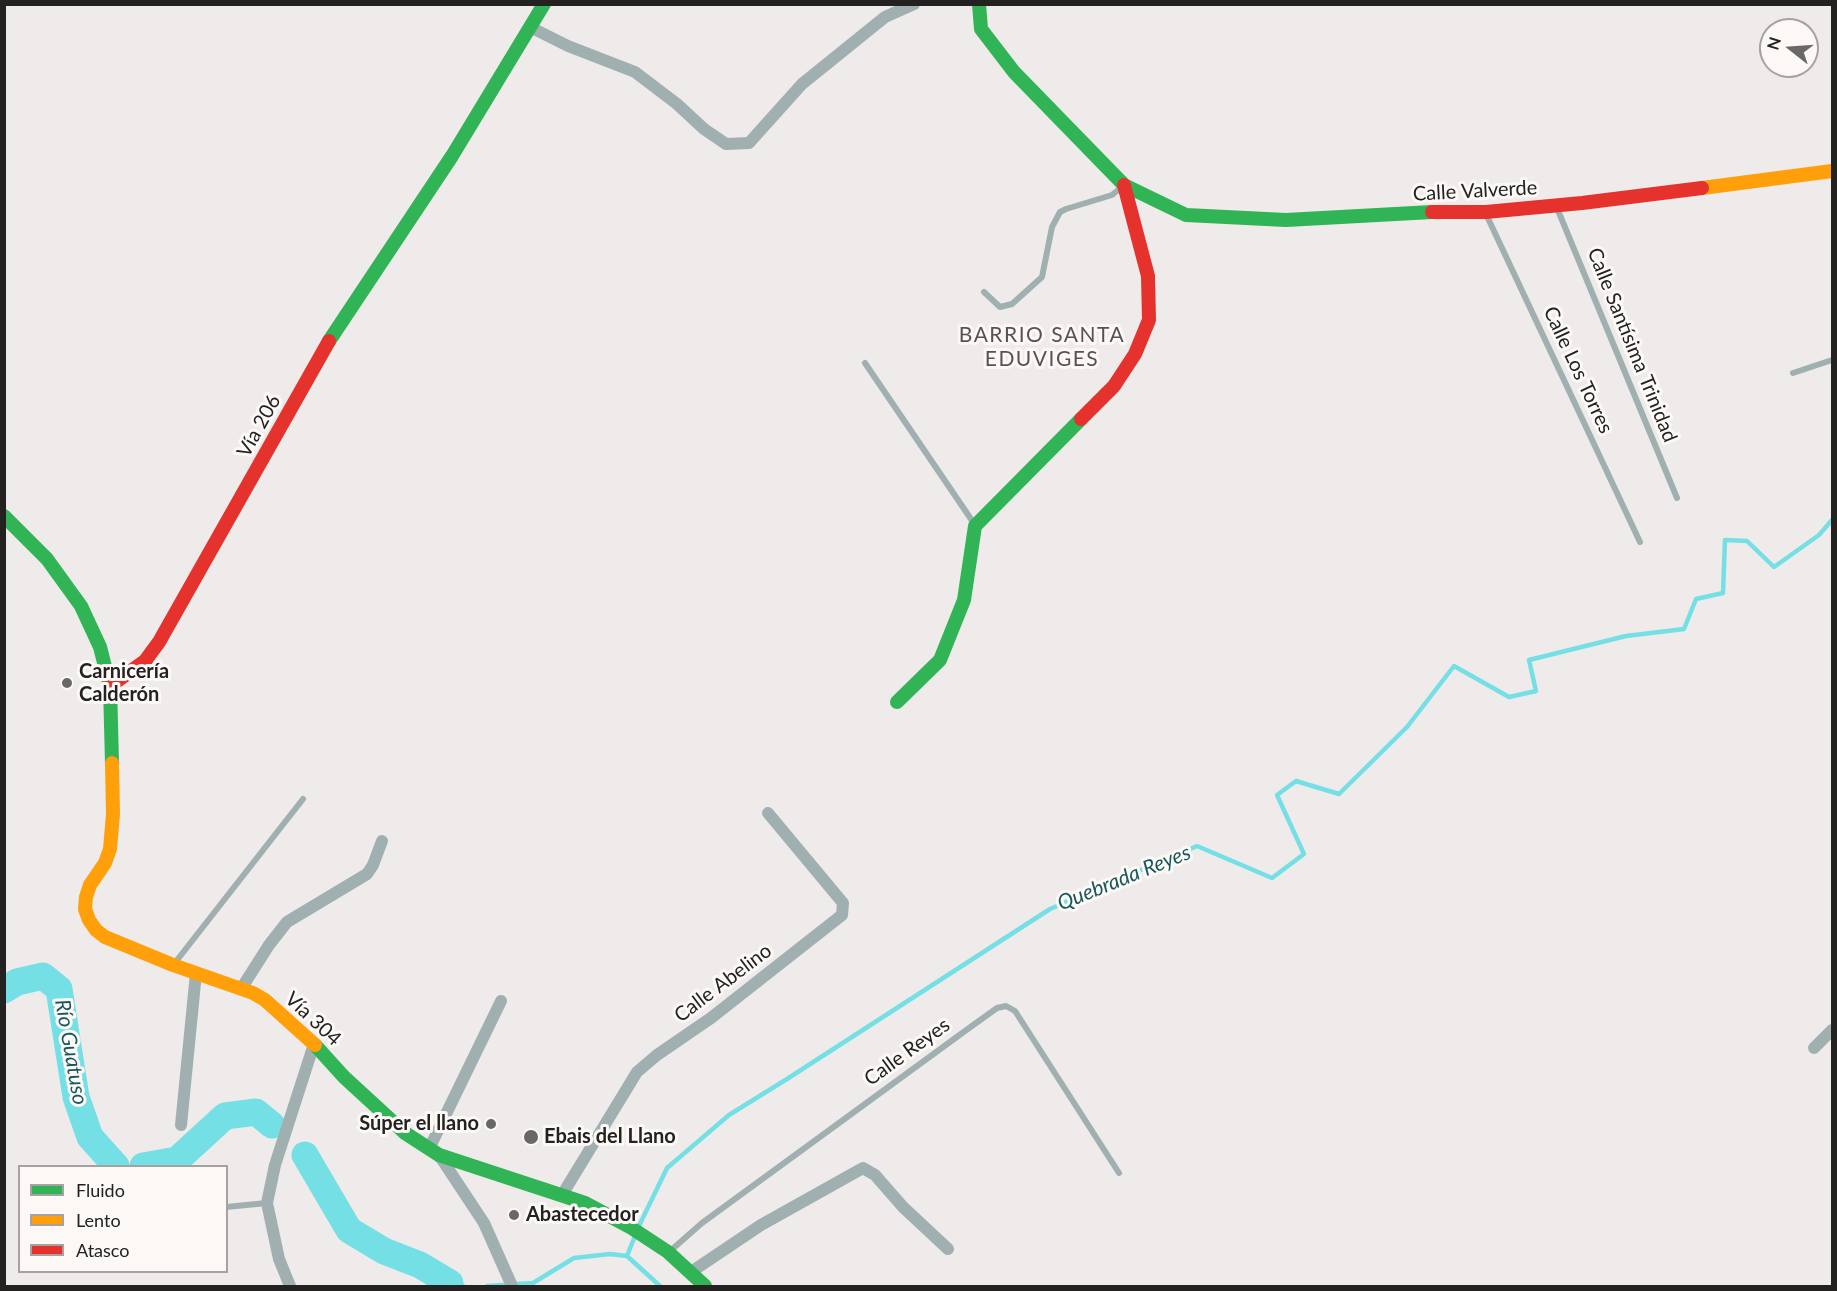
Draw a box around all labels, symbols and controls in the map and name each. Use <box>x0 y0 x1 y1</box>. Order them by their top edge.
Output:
north arrow <box>1759 18 1819 78</box>
text: N <box>1762 35 1784 52</box>
street label: Calle Valverde <box>1412 176 1538 206</box>
street label: Calle Santísima Trinidad <box>1582 244 1682 446</box>
street label: Calle Los Torres <box>1538 303 1618 437</box>
district label: BARRIO SANTA EDUVIGES <box>959 322 1125 372</box>
street label: Vía 206 <box>232 391 286 461</box>
place label: Carnicería Calderón <box>79 660 169 707</box>
marker: Carnicería Calderón <box>60 676 74 690</box>
water label: Quebrada Reyes <box>1054 840 1194 916</box>
street label: Calle Abelino <box>670 939 776 1027</box>
street label: Vía 304 <box>280 987 346 1051</box>
water label: Río Guatuso <box>49 997 93 1107</box>
street label: Calle Reyes <box>860 1013 954 1091</box>
place label: Súper el llano <box>359 1112 479 1136</box>
marker: Súper el llano <box>484 1117 498 1131</box>
place label: Ebais del Llano <box>544 1125 676 1149</box>
marker: Ebais del Llano <box>522 1128 540 1146</box>
legend <box>18 1165 228 1273</box>
text: Fluido <box>76 1179 125 1201</box>
place label: Abastecedor <box>526 1203 639 1227</box>
marker: Abastecedor <box>507 1208 521 1222</box>
text: Lento <box>76 1209 121 1231</box>
text: Atasco <box>76 1239 129 1261</box>

